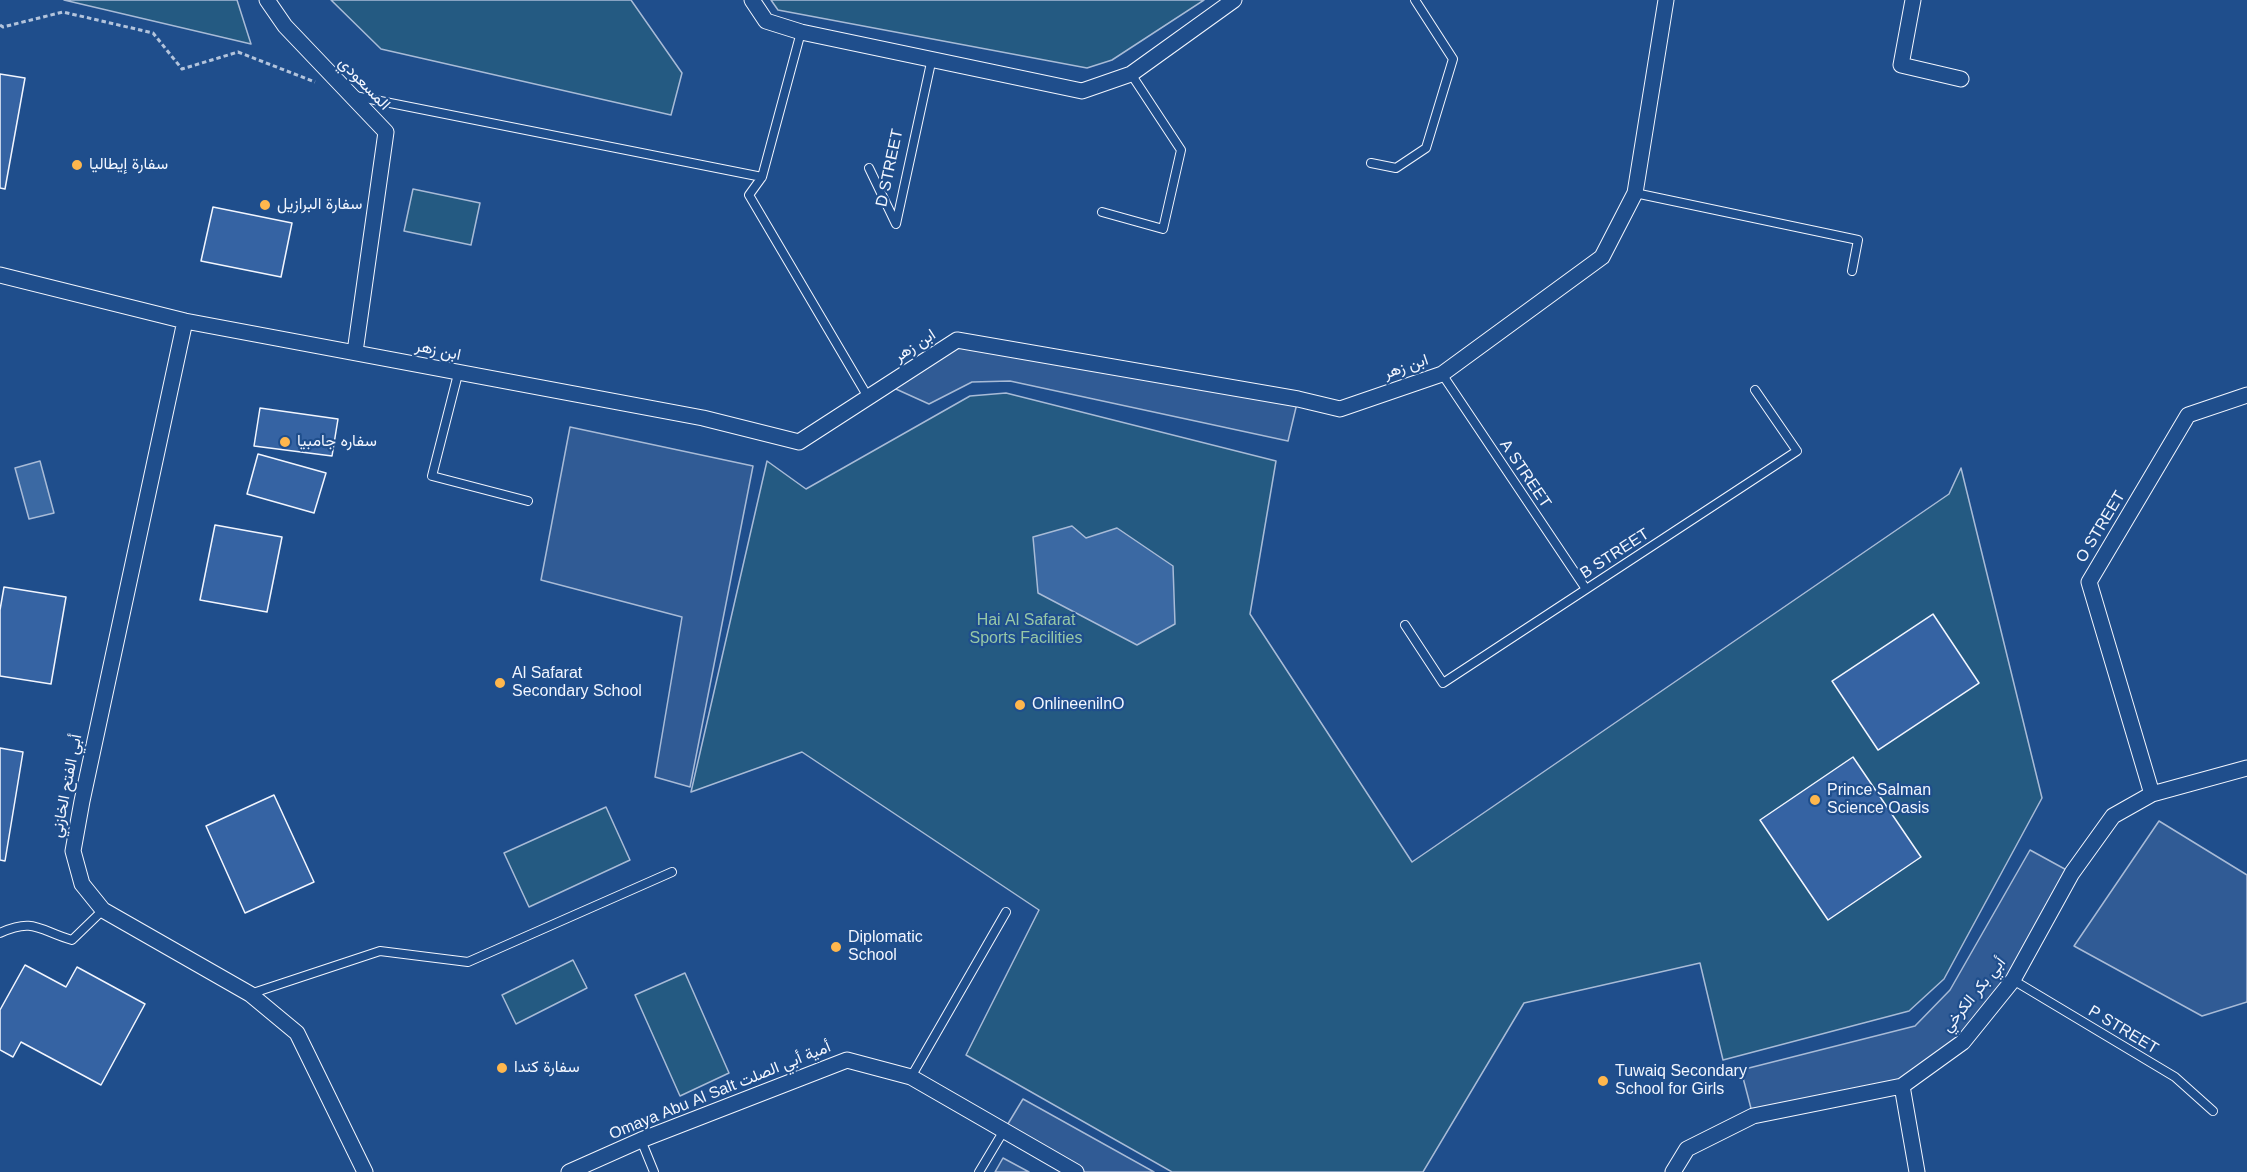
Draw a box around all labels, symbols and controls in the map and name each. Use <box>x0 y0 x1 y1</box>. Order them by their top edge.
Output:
street label: المسعودي <box>334 54 394 114</box>
street label: D STREET <box>872 127 908 209</box>
place label: سفارة إيطاليا <box>89 155 168 175</box>
marker: سفارة إيطاليا <box>70 158 84 172</box>
place label: سفارة البرازيل <box>277 195 362 215</box>
marker: سفارة البرازيل <box>258 198 272 212</box>
street label: ابن زهر <box>891 325 939 367</box>
street label: ابن زهر <box>414 337 462 365</box>
street label: ابن زهر <box>1381 350 1431 384</box>
place label: سفاره جامبيا <box>297 432 377 452</box>
marker: سفاره جامبيا <box>278 435 292 449</box>
street label: A STREET <box>1495 436 1555 512</box>
street label: O STREET <box>2072 488 2130 566</box>
street label: B STREET <box>1577 525 1653 583</box>
park label: Hai Al Safarat Sports Facilities <box>970 611 1082 649</box>
place label: Al Safarat Secondary School <box>512 664 642 702</box>
marker: Al Safarat Secondary School <box>493 676 507 690</box>
place label: OnlineenilnO <box>1032 695 1124 715</box>
marker: OnlineenilnO <box>1013 698 1027 712</box>
street label: أبي الفتح الخازني <box>48 733 86 839</box>
place label: Prince Salman Science Oasis <box>1827 781 1931 819</box>
marker: Prince Salman Science Oasis <box>1808 793 1822 807</box>
place label: Diplomatic School <box>848 928 923 966</box>
marker: Diplomatic School <box>829 940 843 954</box>
street label: أبي بكر الكرخي <box>1938 954 2010 1036</box>
street label: P STREET <box>2085 1002 2161 1058</box>
street label: Omaya Abu Al Salt أمية أبي الصلت <box>606 1038 834 1144</box>
place label: سفارة كندا <box>514 1058 580 1078</box>
marker: سفارة كندا <box>495 1061 509 1075</box>
place label: Tuwaiq Secondary School for Girls <box>1615 1062 1747 1100</box>
marker: Tuwaiq Secondary School for Girls <box>1596 1074 1610 1088</box>

